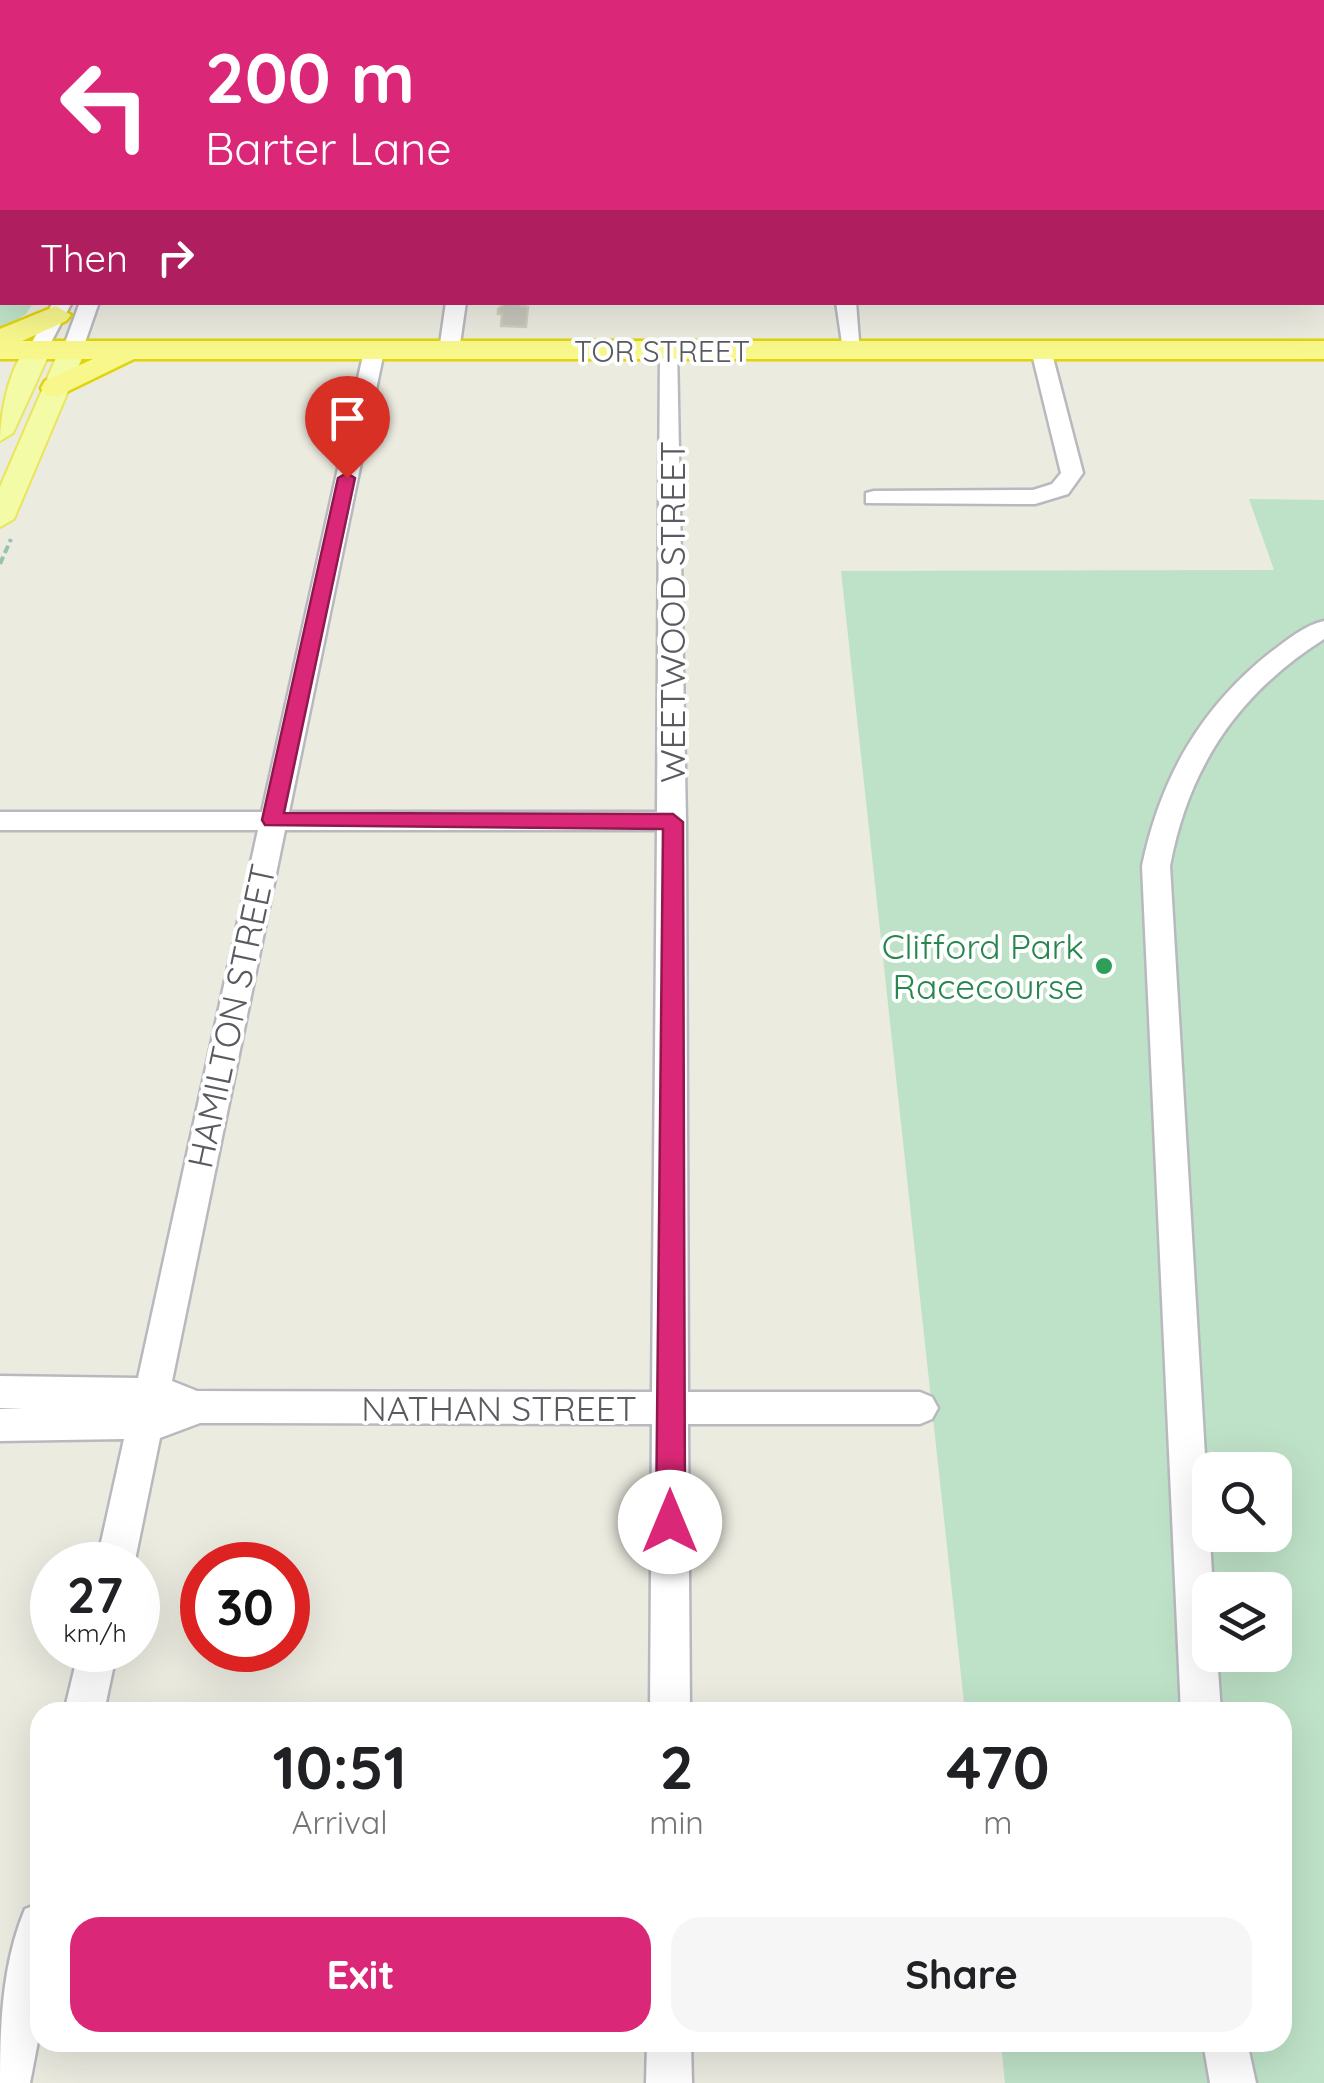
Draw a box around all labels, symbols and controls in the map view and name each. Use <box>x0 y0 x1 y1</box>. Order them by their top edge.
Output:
text: 200 m <box>205 33 415 121</box>
icon: left <box>40 40 170 170</box>
text: Barter Lane <box>205 120 452 176</box>
icon: right <box>148 230 203 285</box>
text: Then <box>40 234 128 282</box>
street label: TOR STREET <box>574 332 750 370</box>
pin <box>305 376 390 479</box>
icon: arrive <box>320 391 375 446</box>
street label: WEETWOOD STREET <box>650 441 694 783</box>
street label: HAMILTON STREET <box>177 860 285 1172</box>
place label: Clifford Park Racecourse <box>882 924 1084 1008</box>
marker: Clifford Park Racecourse <box>1093 955 1115 977</box>
street label: NATHAN STREET <box>361 1386 637 1430</box>
map controls <box>1192 1452 1292 1672</box>
button: search <box>1192 1452 1292 1552</box>
position arrow <box>618 1470 722 1574</box>
speed limit sign: 30 <box>180 1542 310 1672</box>
text: 27 <box>67 1563 123 1626</box>
button: layers <box>1192 1572 1292 1672</box>
text: km/h <box>63 1617 127 1648</box>
text: 10:51 <box>272 1729 407 1804</box>
text: 2 <box>660 1729 694 1804</box>
text: 470 <box>946 1729 1050 1804</box>
text: Arrival <box>292 1802 388 1842</box>
text: min <box>649 1802 704 1842</box>
text: m <box>983 1802 1012 1842</box>
button: Exit <box>70 1917 651 2032</box>
button: Share <box>671 1917 1252 2032</box>

